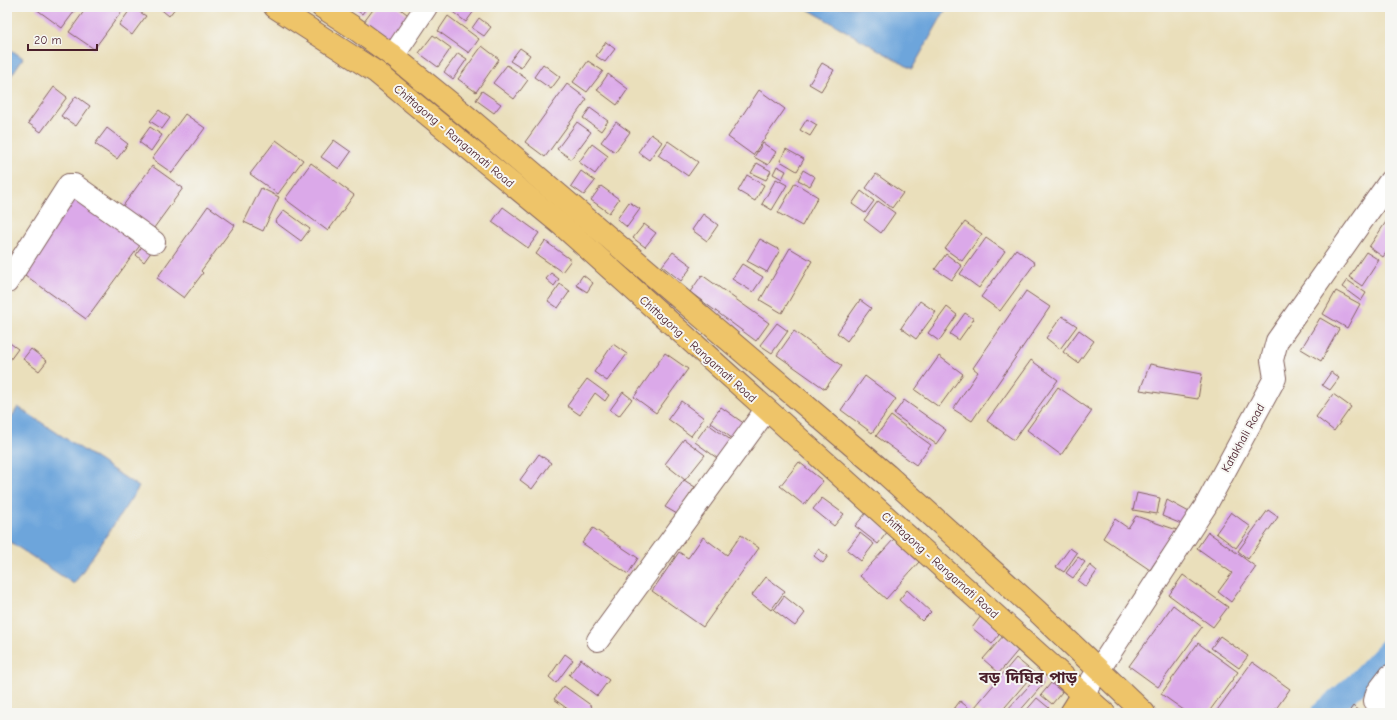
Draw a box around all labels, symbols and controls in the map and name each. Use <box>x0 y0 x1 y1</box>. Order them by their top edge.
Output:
scale bar <box>28 26 97 52</box>
text: 20 m <box>34 33 62 47</box>
street label: Chittagong - Rangamati Road <box>391 82 517 190</box>
street label: Chittagong - Rangamati Road <box>637 293 759 405</box>
street label: Katakhali Road <box>1218 401 1268 475</box>
street label: Chittagong - Rangamati Road <box>879 509 1001 621</box>
district label: বড় দিঘির পাড় <box>978 669 1078 687</box>

